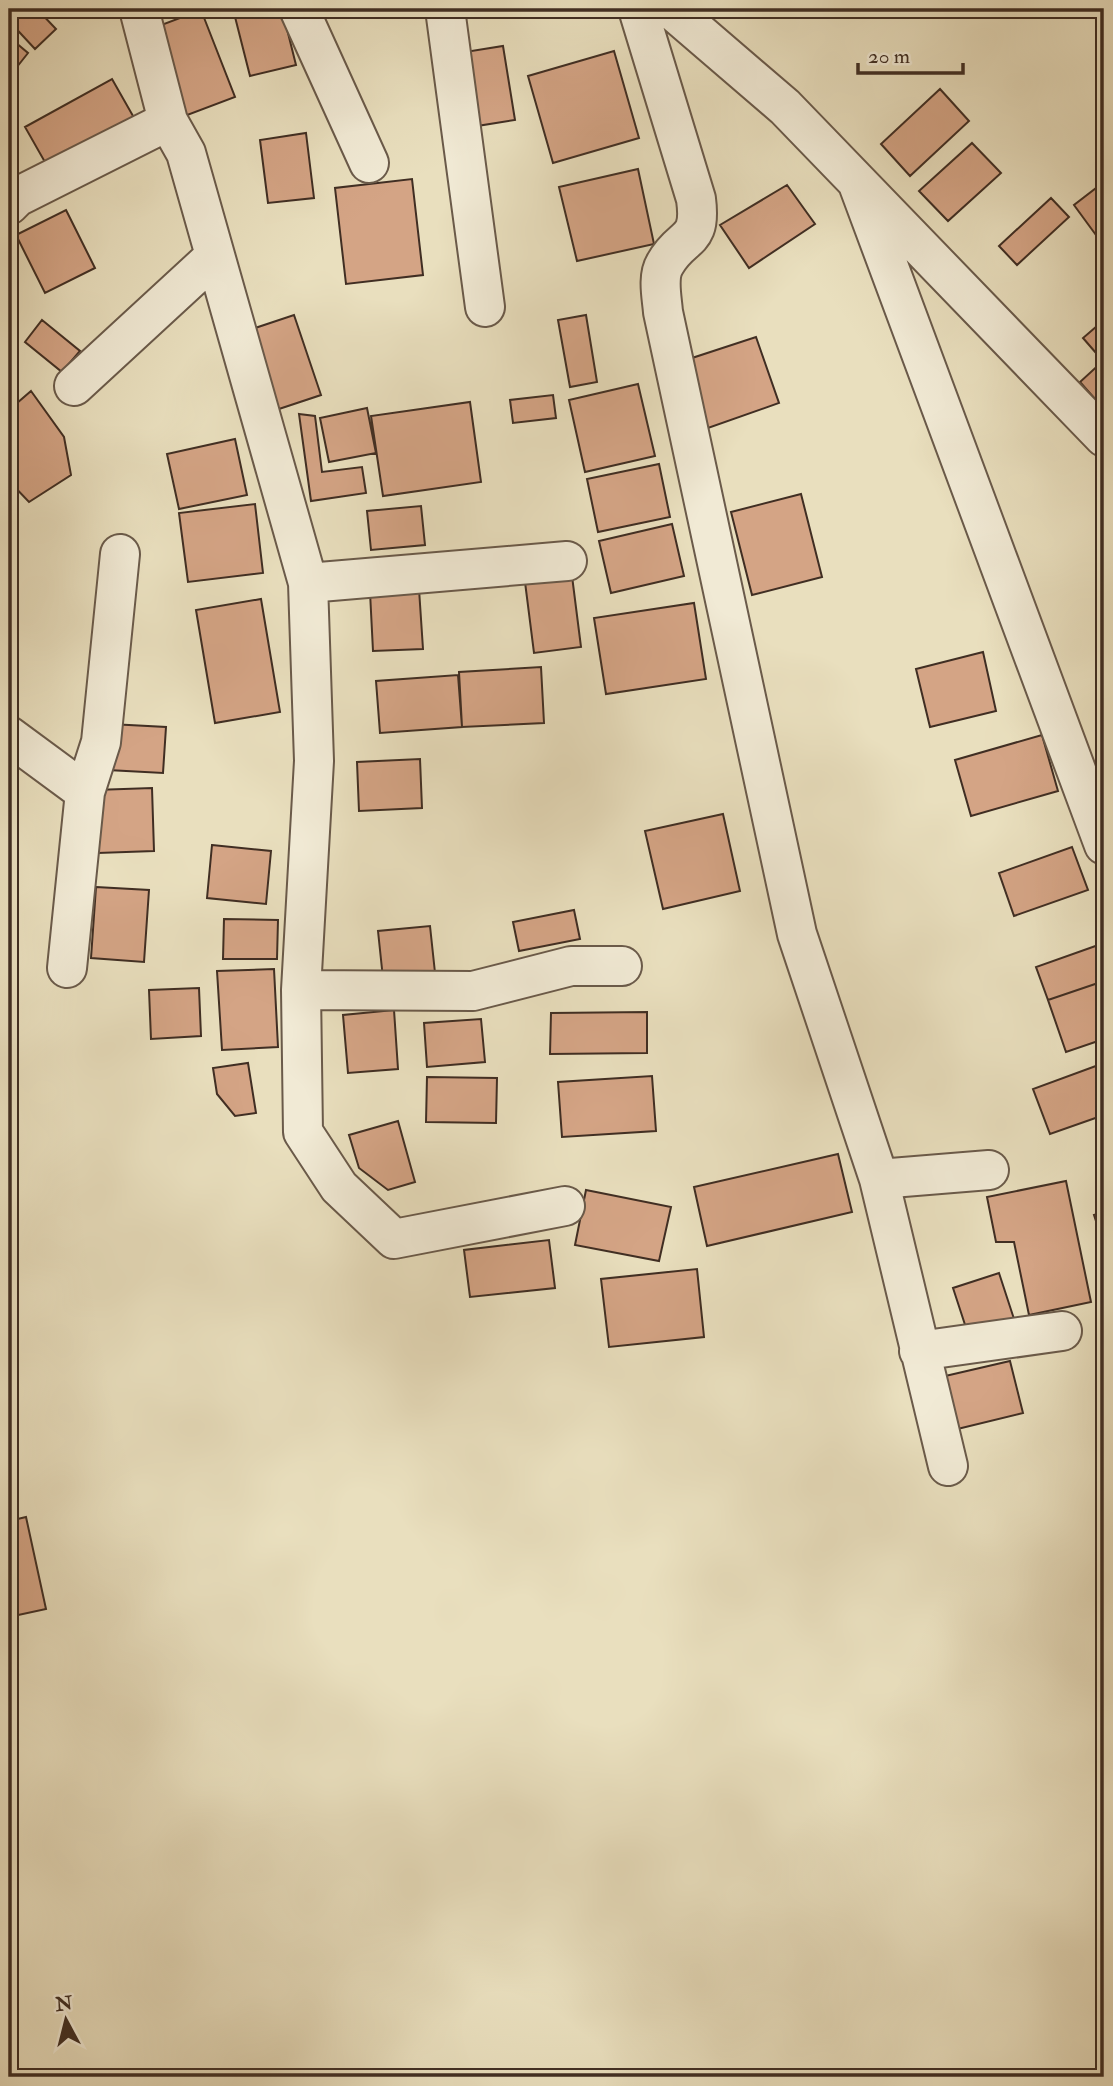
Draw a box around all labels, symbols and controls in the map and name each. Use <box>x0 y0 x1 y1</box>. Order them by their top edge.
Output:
scale bar <box>858 32 962 76</box>
text: 20 m <box>868 43 910 70</box>
north arrow <box>32 1984 102 2054</box>
text: N <box>53 1991 75 2017</box>

